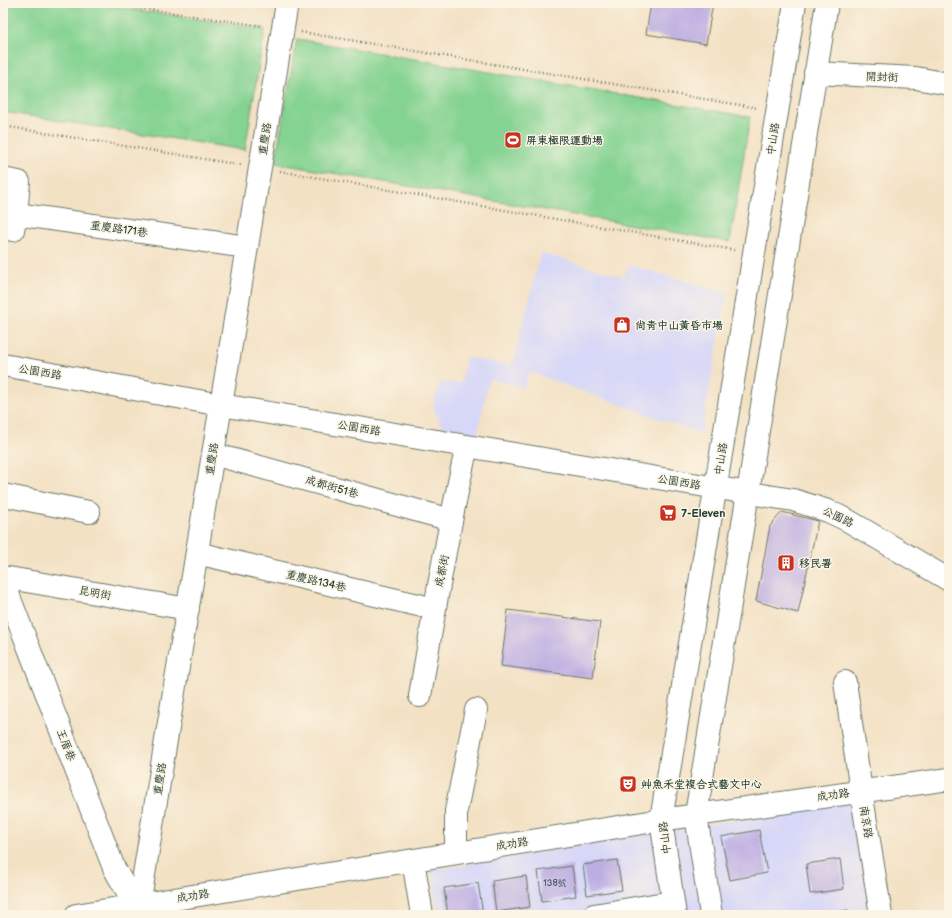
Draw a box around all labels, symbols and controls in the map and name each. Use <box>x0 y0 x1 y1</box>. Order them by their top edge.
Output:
street label: 開封街 <box>865 70 900 84</box>
street label: 重慶路 <box>256 122 274 156</box>
street label: 中山路 <box>764 122 782 156</box>
sports icon: 屏東極限運動場 <box>503 130 523 150</box>
place label: 屏東極限運動場 <box>526 134 603 147</box>
street label: 重慶路171巷 <box>89 219 149 239</box>
shop icon: 尚青中山黃昏市場 <box>612 315 632 335</box>
place label: 尚青中山黃昏市場 <box>635 319 723 332</box>
street label: 公園西路 <box>17 362 63 382</box>
street label: 公園西路 <box>336 418 382 438</box>
street label: 重慶路 <box>203 442 221 476</box>
street label: 中山路 <box>712 442 730 476</box>
street label: 公園西路 <box>656 472 702 492</box>
street label: 成都街51巷 <box>304 473 360 501</box>
supermarket icon: 7-Eleven <box>658 503 678 523</box>
street label: 公園路 <box>820 504 856 530</box>
place label: 7-Eleven <box>681 507 725 520</box>
street label: 成都街 <box>432 553 452 588</box>
building icon: 移民署 <box>776 553 796 573</box>
place label: 移民署 <box>799 557 832 570</box>
street label: 重慶路134巷 <box>284 568 348 594</box>
street label: 昆明街 <box>78 584 113 602</box>
street label: 王厝巷 <box>54 727 78 763</box>
street label: 重慶路 <box>151 762 169 796</box>
theatre icon: 艸魚禾堂複合式藝文中心 <box>618 774 638 794</box>
place label: 艸魚禾堂複合式藝文中心 <box>641 778 762 791</box>
street label: 成功路 <box>816 786 850 804</box>
street label: 南京路 <box>857 805 875 839</box>
street label: 中山路 <box>657 821 673 855</box>
street label: 成功路 <box>495 835 529 853</box>
house number: 138號 <box>543 878 567 889</box>
street label: 成功路 <box>176 887 210 905</box>

